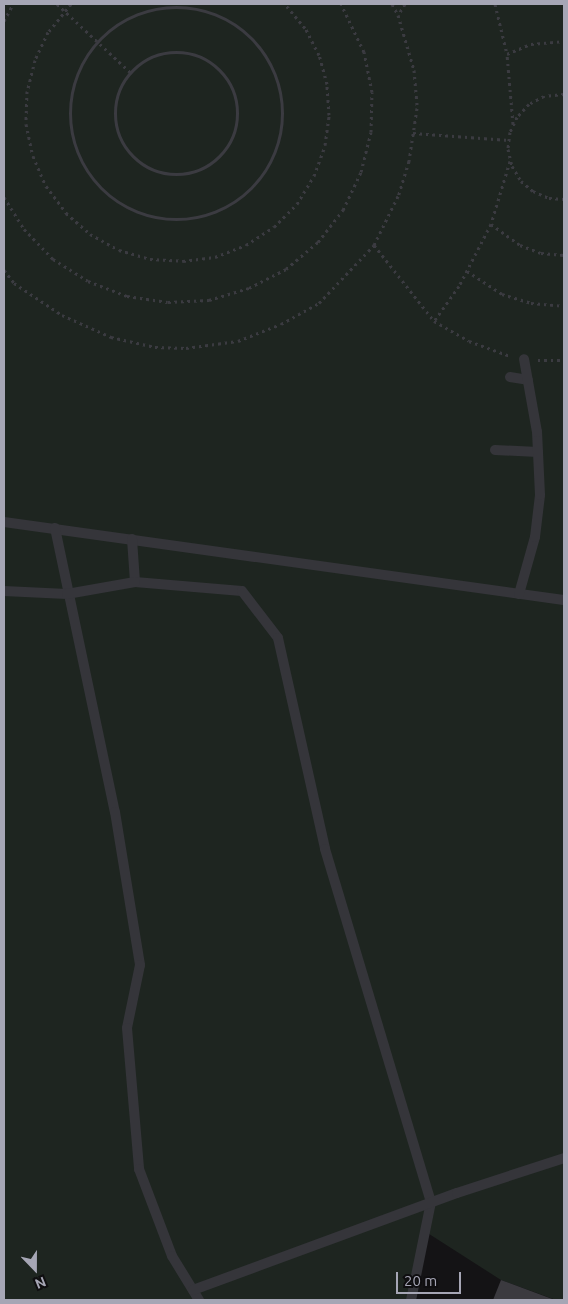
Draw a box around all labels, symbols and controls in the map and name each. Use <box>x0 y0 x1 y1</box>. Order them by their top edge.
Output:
north arrow <box>10 1244 60 1294</box>
scale bar <box>398 1262 463 1294</box>
text: 20 m <box>404 1272 437 1289</box>
text: N <box>33 1274 48 1292</box>

